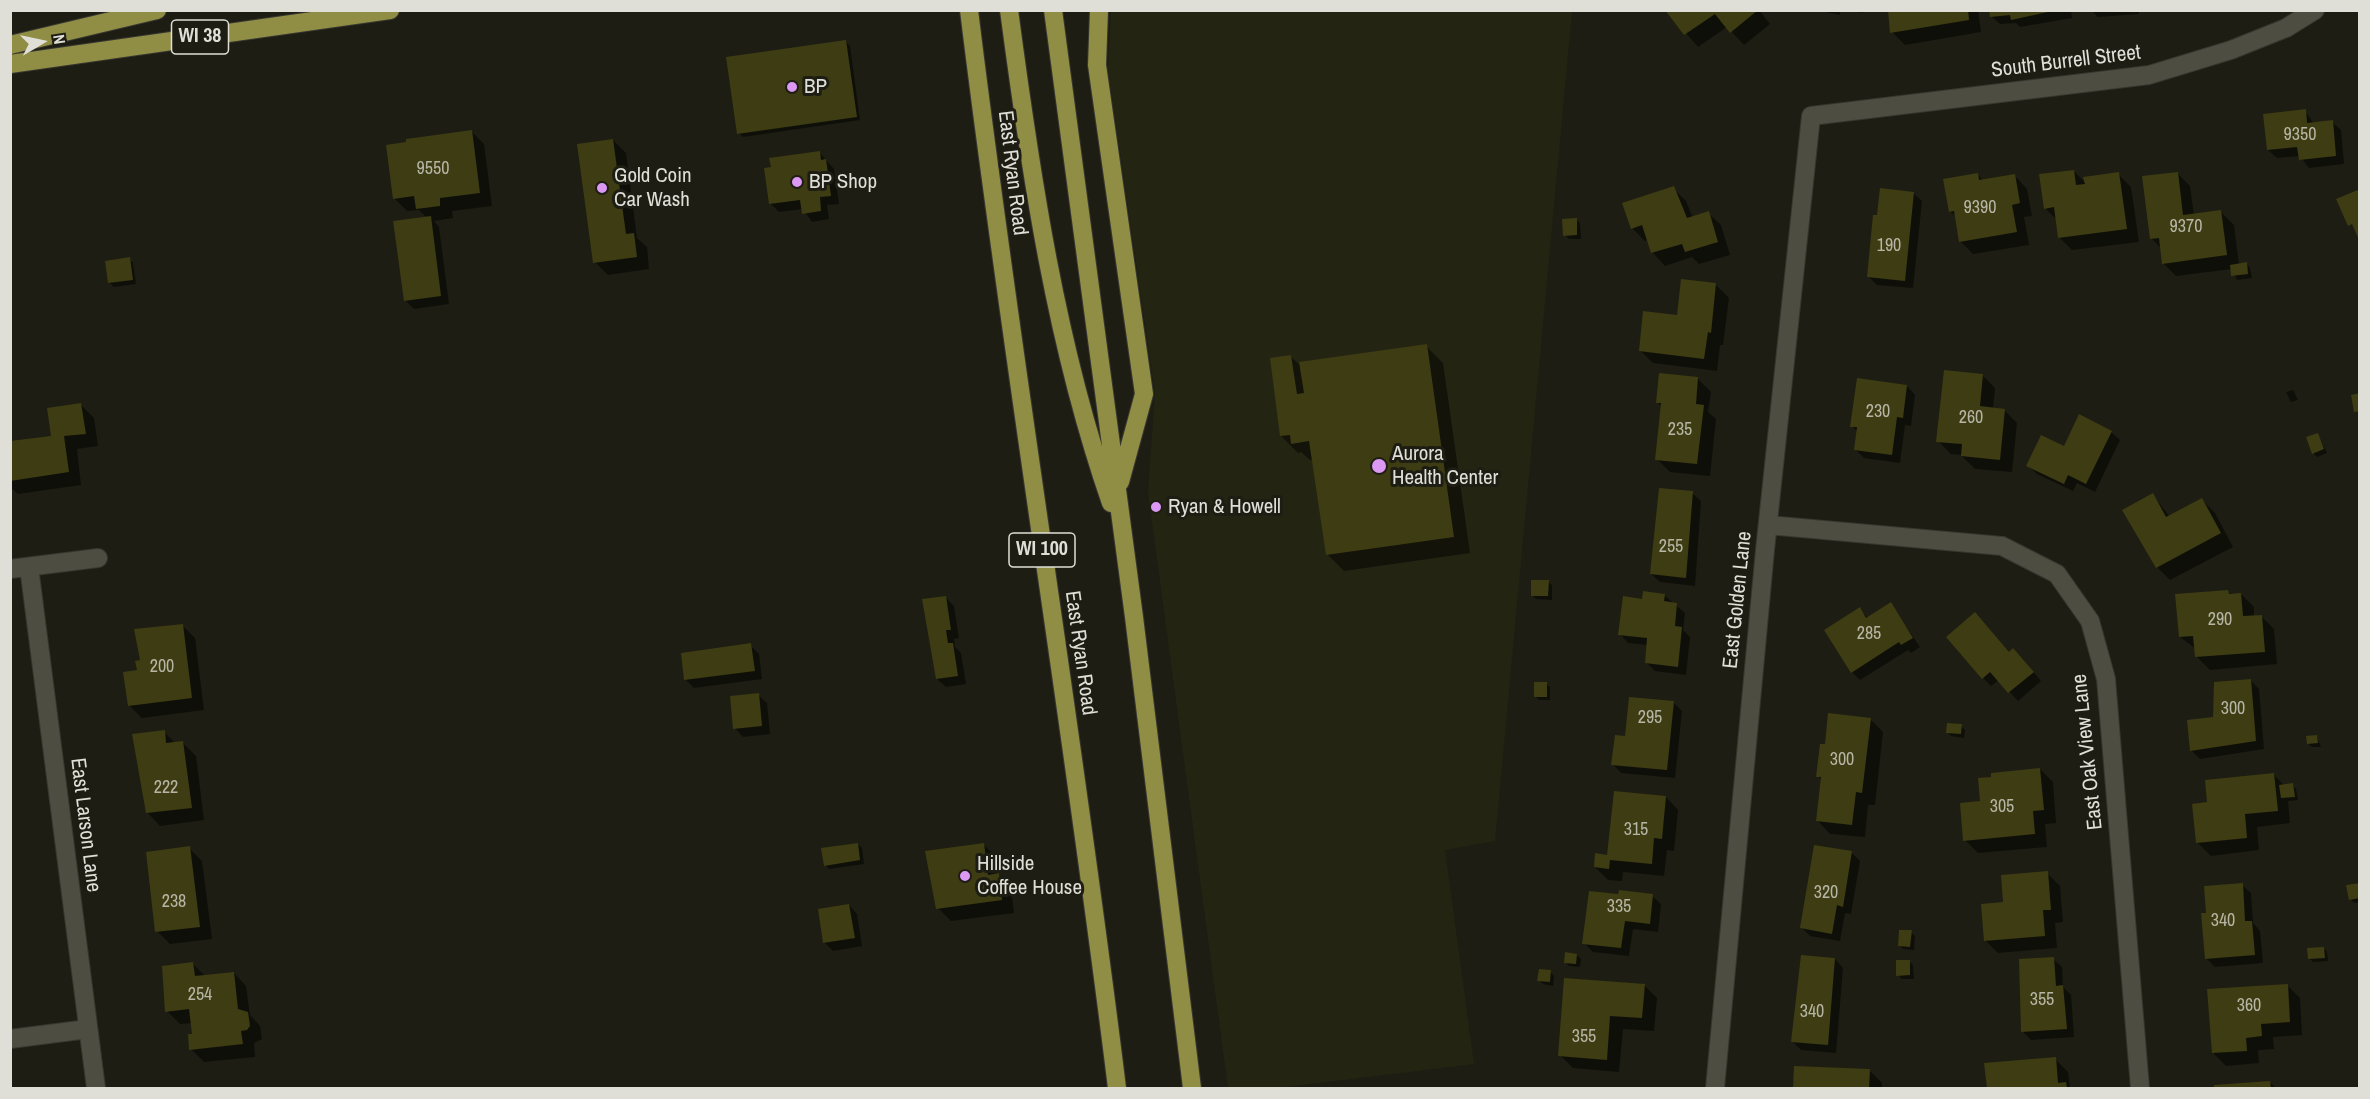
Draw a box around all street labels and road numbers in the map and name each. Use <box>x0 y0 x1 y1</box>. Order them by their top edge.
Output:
road number: WI 38 <box>172 20 228 54</box>
street label: South Burrell Street <box>1990 40 2142 84</box>
street label: East Ryan Road <box>992 109 1032 237</box>
street label: East Golden Lane <box>1718 530 1758 670</box>
road number: WI 100 <box>1009 533 1075 567</box>
street label: East Ryan Road <box>1059 589 1101 717</box>
street label: East Oak View Lane <box>2067 673 2109 831</box>
street label: East Larson Lane <box>64 756 106 894</box>

